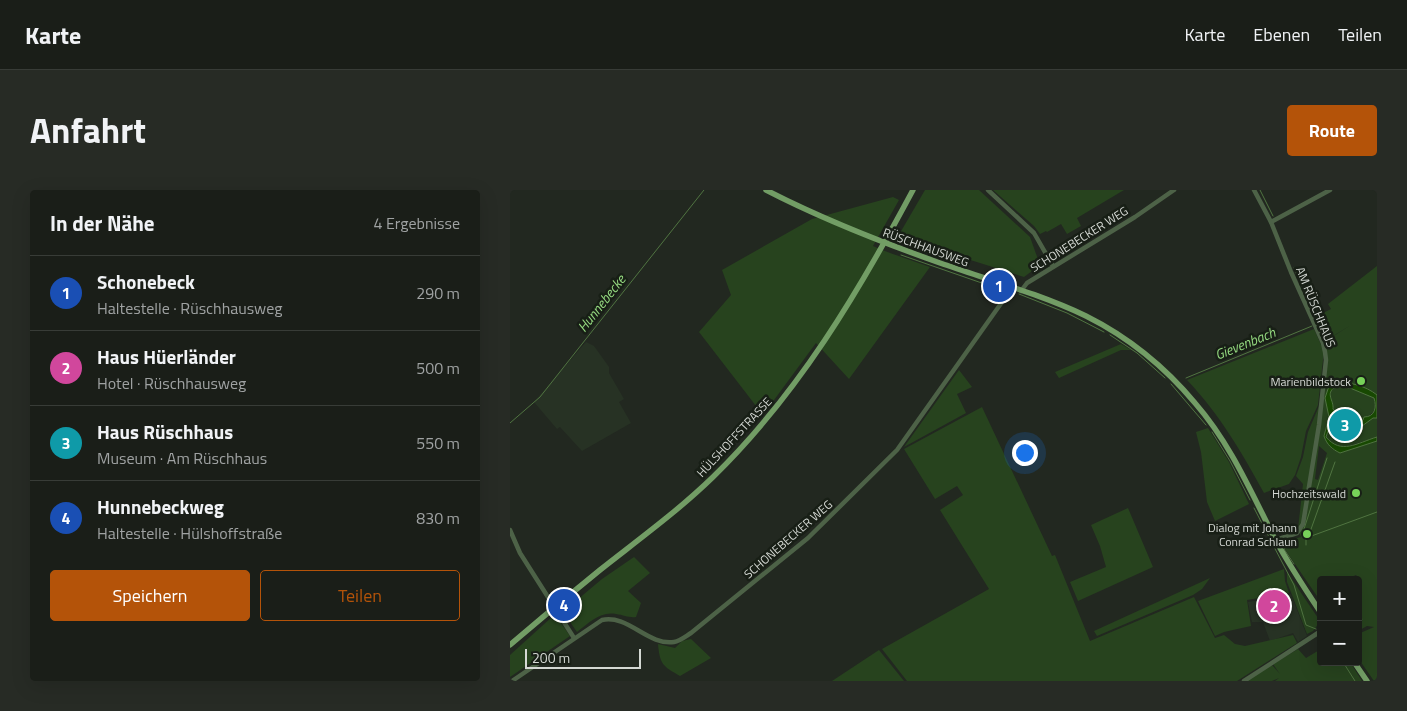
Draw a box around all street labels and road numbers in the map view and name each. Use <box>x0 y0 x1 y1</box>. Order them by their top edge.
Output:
street label: SCHONEBECKER WEG <box>1026 201 1132 277</box>
street label: RÜSCHHAUSWEG <box>880 223 972 271</box>
street label: AM RÜSCHHAUS <box>1291 264 1341 350</box>
street label: HÜLSHOFFSTRASSE <box>692 392 776 481</box>
street label: SCHONEBECKER WEG <box>739 495 837 583</box>

